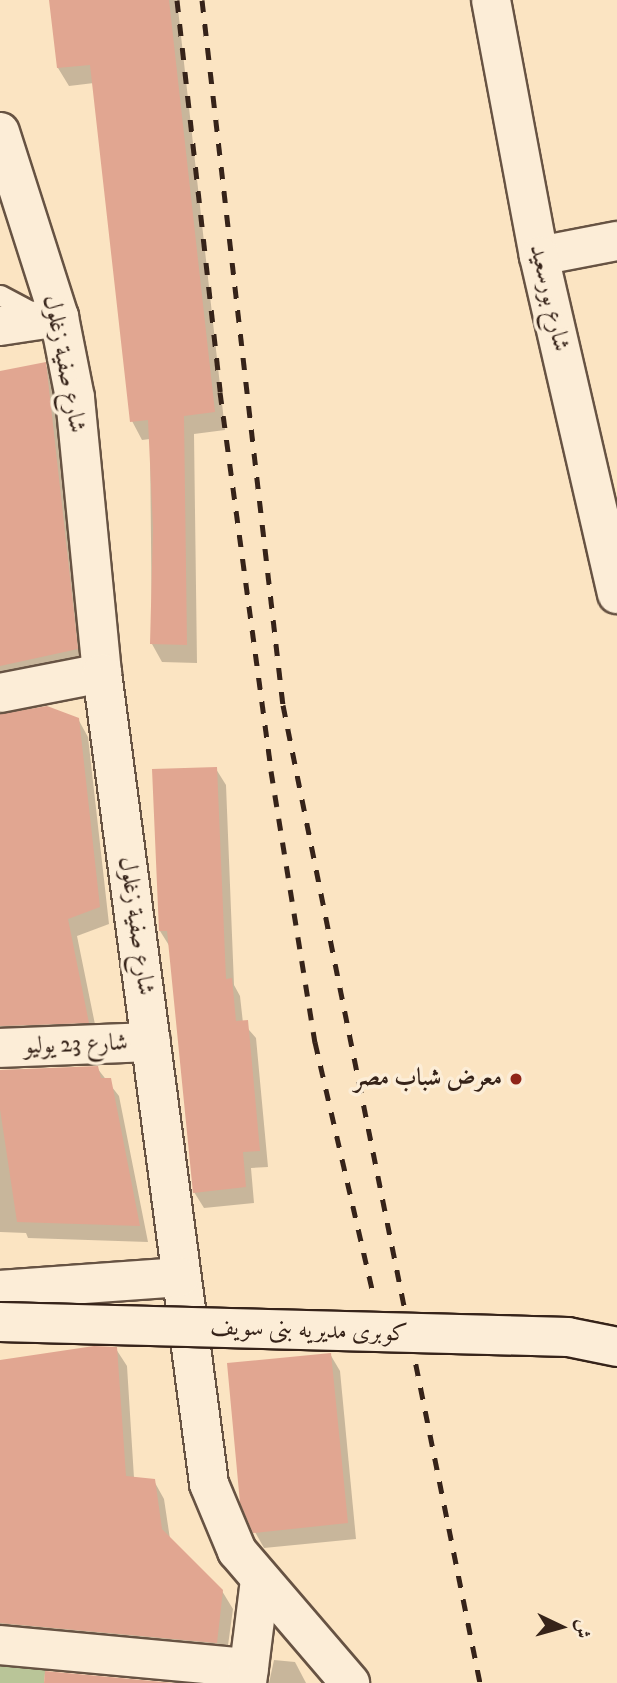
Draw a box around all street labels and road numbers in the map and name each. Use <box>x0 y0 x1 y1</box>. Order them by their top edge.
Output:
street label: شارع بورسعيد <box>523 242 575 354</box>
street label: شارع صفية زغلول <box>37 293 91 435</box>
street label: شارع صفية زغلول <box>112 855 160 997</box>
street label: شارع 23 يوليو <box>24 1029 128 1061</box>
street label: كوبرى مديريه بنى سويف <box>210 1313 408 1349</box>

